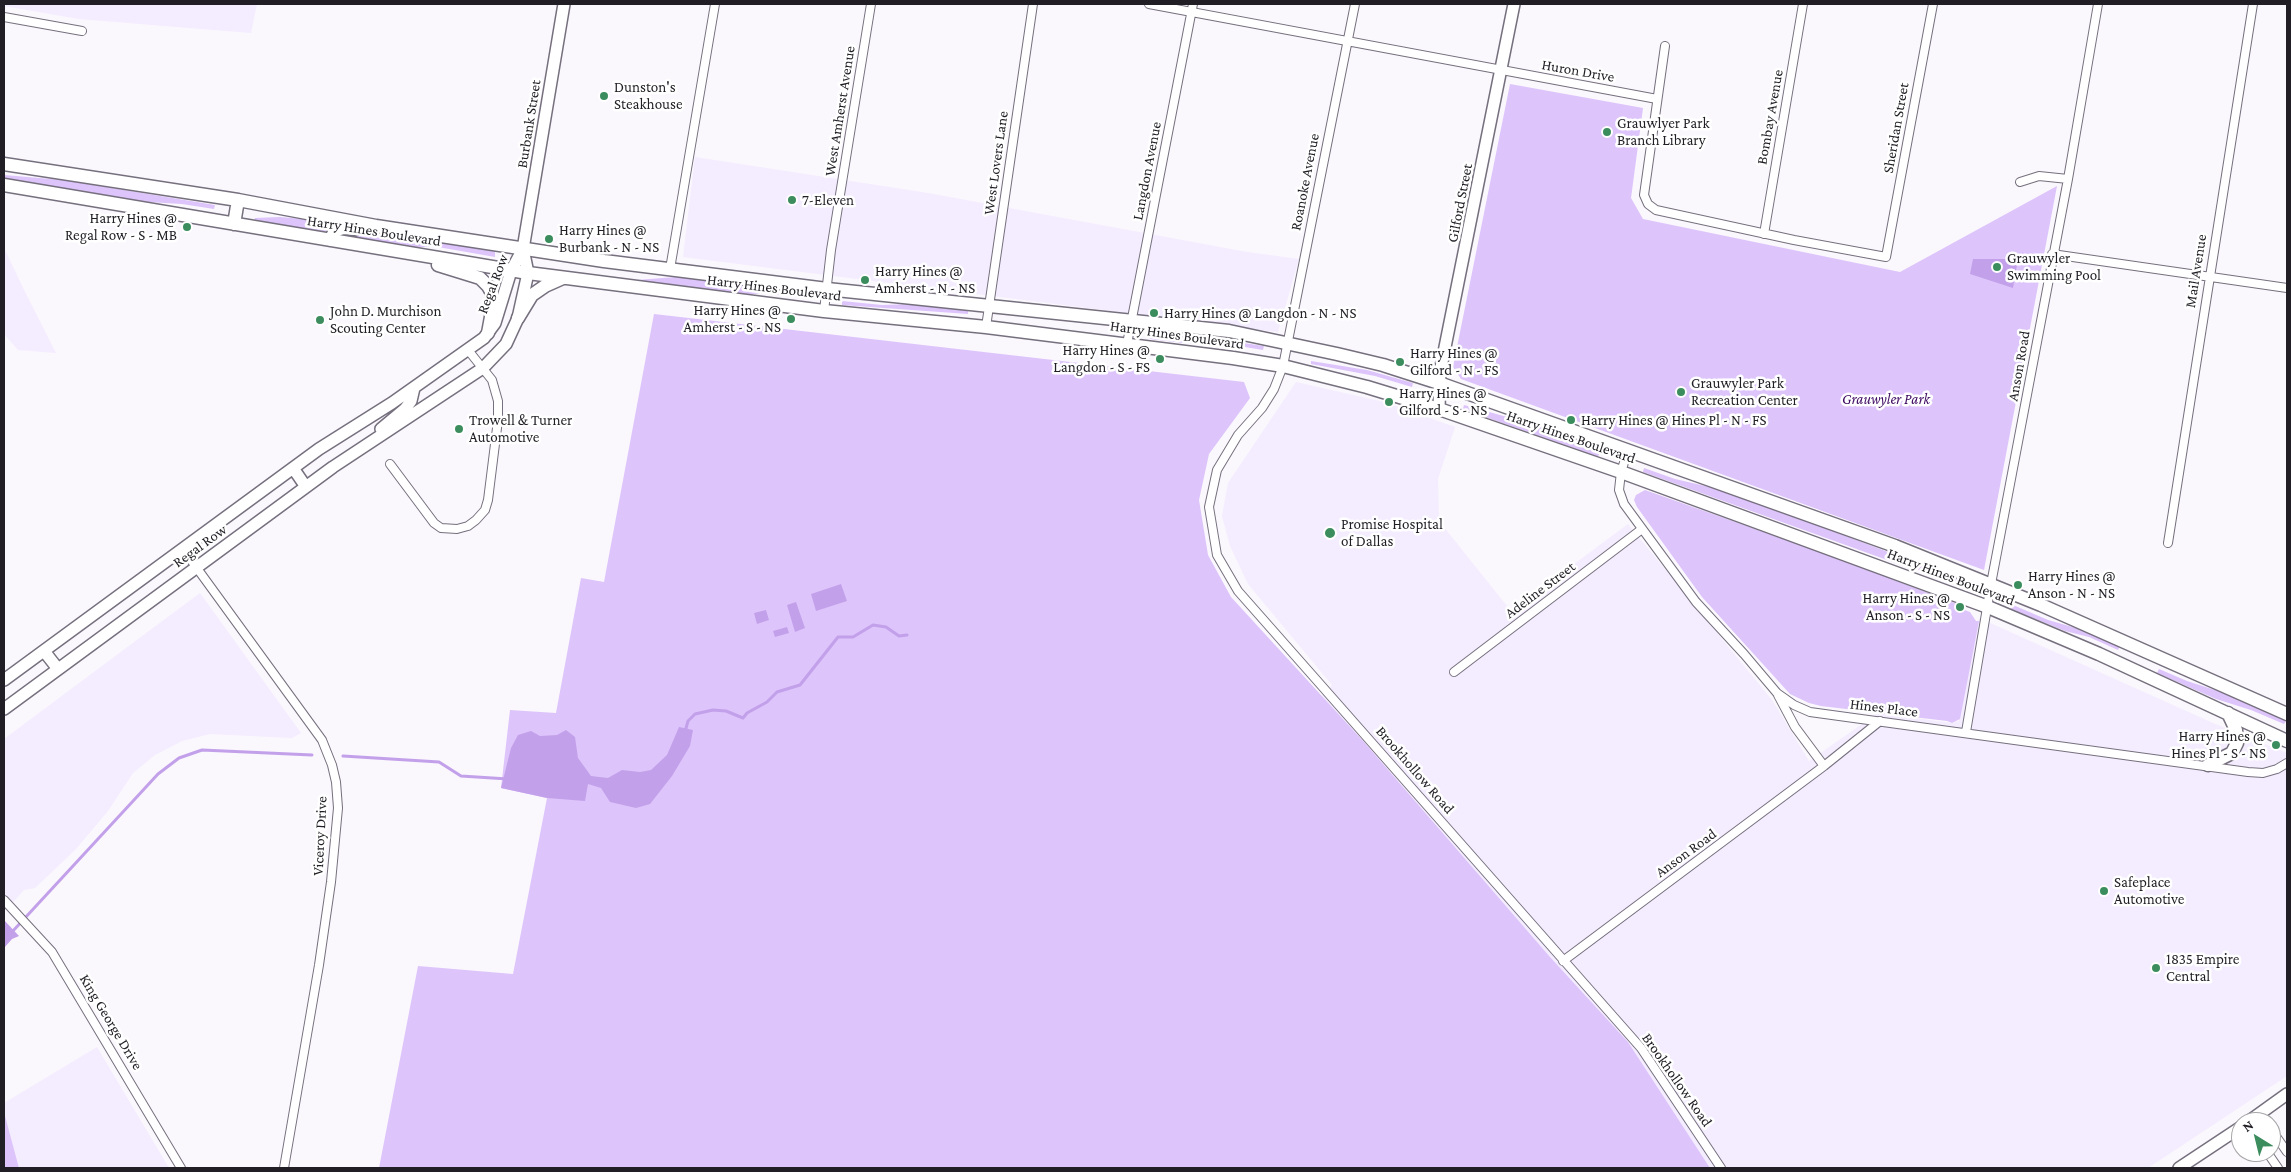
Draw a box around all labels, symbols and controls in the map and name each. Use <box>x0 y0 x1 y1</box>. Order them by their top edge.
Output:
street label: West Amherst Avenue <box>821 45 859 177</box>
street label: Huron Drive <box>1540 56 1616 86</box>
street label: Bombay Avenue <box>1753 68 1787 166</box>
place label: Dunston's Steakhouse <box>614 78 683 113</box>
street label: Burbank Street <box>513 79 545 169</box>
street label: Sheridan Street <box>1879 81 1913 175</box>
marker: Dunston's Steakhouse <box>598 90 610 102</box>
street label: West Lovers Lane <box>980 110 1012 216</box>
place label: Grauwlyer Park Branch Library <box>1617 114 1710 149</box>
street label: Langdon Avenue <box>1129 120 1165 222</box>
marker: Grauwlyer Park Branch Library <box>1601 126 1613 138</box>
street label: Roanoke Avenue <box>1287 132 1323 232</box>
street label: Gilford Street <box>1444 162 1476 244</box>
place label: 7-Eleven <box>802 191 854 209</box>
marker: 7-Eleven <box>786 194 798 206</box>
place label: Harry Hines @ Regal Row - S - MB <box>65 209 177 244</box>
street label: Harry Hines Boulevard <box>306 212 442 250</box>
marker: Harry Hines @ Regal Row - S - MB <box>181 221 193 233</box>
place label: Harry Hines @ Burbank - N - NS <box>559 221 659 256</box>
marker: Harry Hines @ Burbank - N - NS <box>543 233 555 245</box>
street label: Mail Avenue <box>2181 233 2211 309</box>
place label: Grauwyler Swimming Pool <box>2007 249 2101 284</box>
street label: Regal Row <box>473 252 513 316</box>
marker: Grauwyler Swimming Pool <box>1991 261 2003 273</box>
place label: Harry Hines @ Amherst - N - NS <box>875 262 975 297</box>
street label: Harry Hines Boulevard <box>706 271 842 305</box>
marker: Harry Hines @ Amherst - N - NS <box>859 274 871 286</box>
place label: Harry Hines @ Amherst - S - NS <box>684 301 781 336</box>
place label: John D. Murchison Scouting Center <box>330 302 442 337</box>
place label: Harry Hines @ Langdon - N - NS <box>1164 304 1356 322</box>
marker: Harry Hines @ Langdon - N - NS <box>1148 307 1160 319</box>
marker: Harry Hines @ Amherst - S - NS <box>785 313 797 325</box>
marker: John D. Murchison Scouting Center <box>314 314 326 326</box>
street label: Harry Hines Boulevard <box>1109 317 1245 353</box>
street label: Anson Road <box>2004 329 2034 403</box>
place label: Harry Hines @ Langdon - S - FS <box>1053 341 1150 376</box>
place label: Harry Hines @ Gilford - N - FS <box>1410 344 1499 379</box>
marker: Harry Hines @ Langdon - S - FS <box>1154 353 1166 365</box>
marker: Harry Hines @ Gilford - N - FS <box>1394 356 1406 368</box>
place label: Grauwyler Park Recreation Center <box>1691 374 1798 409</box>
place label: Harry Hines @ Gilford - S - NS <box>1399 384 1487 419</box>
marker: Grauwyler Park Recreation Center <box>1675 386 1687 398</box>
park label: Grauwyler Park <box>1842 390 1930 408</box>
marker: Harry Hines @ Gilford - S - NS <box>1383 396 1395 408</box>
street label: Harry Hines Boulevard <box>1504 407 1638 467</box>
place label: Trowell & Turner Automotive <box>469 411 572 446</box>
place label: Harry Hines @ Hines Pl - N - FS <box>1581 411 1766 429</box>
marker: Harry Hines @ Hines Pl - N - FS <box>1565 414 1577 426</box>
marker: Trowell & Turner Automotive <box>453 423 465 435</box>
place label: Promise Hospital of Dallas <box>1341 515 1443 550</box>
street label: Regal Row <box>170 520 230 572</box>
marker: Promise Hospital of Dallas <box>1323 526 1337 540</box>
street label: Harry Hines Boulevard <box>1885 544 2017 610</box>
street label: Adeline Street <box>1501 558 1579 622</box>
place label: Harry Hines @ Anson - N - NS <box>2028 567 2116 602</box>
marker: Harry Hines @ Anson - N - NS <box>2012 579 2024 591</box>
place label: Harry Hines @ Anson - S - NS <box>1862 589 1950 624</box>
marker: Harry Hines @ Anson - S - NS <box>1954 601 1966 613</box>
street label: Hines Place <box>1849 695 1919 721</box>
street label: Brookhollow Road <box>1372 722 1458 818</box>
place label: Harry Hines @ Hines Pl - S - NS <box>2171 727 2266 762</box>
marker: Harry Hines @ Hines Pl - S - NS <box>2270 739 2282 751</box>
street label: Viceroy Drive <box>309 796 331 876</box>
street label: Anson Road <box>1652 825 1720 881</box>
place label: Safeplace Automotive <box>2114 873 2184 908</box>
marker: Safeplace Automotive <box>2098 885 2110 897</box>
place label: 1835 Empire Central <box>2166 950 2239 985</box>
marker: 1835 Empire Central <box>2150 962 2162 974</box>
street label: King George Drive <box>75 971 147 1073</box>
street label: Brookhollow Road <box>1638 1030 1716 1130</box>
north arrow <box>2231 1112 2281 1162</box>
text: N <box>2239 1116 2256 1135</box>

